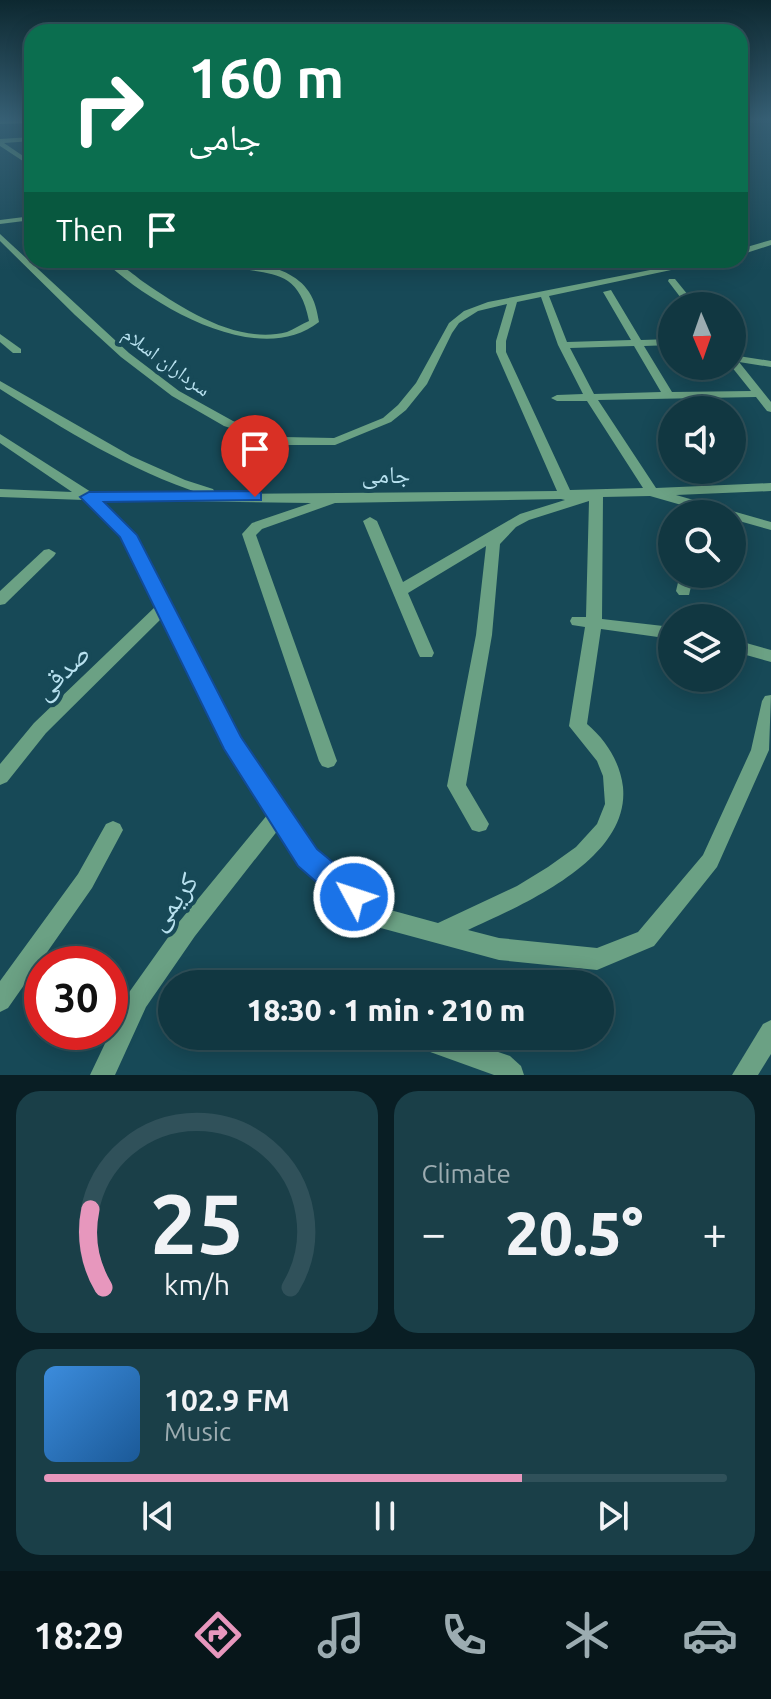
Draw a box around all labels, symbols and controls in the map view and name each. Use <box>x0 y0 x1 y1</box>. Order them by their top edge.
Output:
text: 160 m <box>188 46 344 109</box>
icon: right <box>56 56 160 160</box>
text: جامی <box>188 116 261 157</box>
icon: arrive <box>140 208 184 252</box>
text: Then <box>56 213 124 247</box>
north arrow <box>658 292 746 380</box>
map controls <box>658 292 746 692</box>
street label: سرداران اسلام <box>117 321 215 403</box>
button: sound <box>658 396 746 484</box>
pin <box>221 415 289 497</box>
icon: arrive <box>233 427 277 471</box>
street label: جامی <box>362 461 410 489</box>
button: search <box>658 500 746 588</box>
button: layers <box>658 604 746 692</box>
street label: صدقی <box>26 637 98 707</box>
position arrow <box>312 855 396 939</box>
street label: کریمی <box>141 866 206 937</box>
speed limit sign: 30 <box>24 946 128 1050</box>
text: 18:30 · 1 min · 210 m <box>247 993 525 1027</box>
text: Climate <box>422 1159 511 1188</box>
text: 25 <box>150 1176 244 1270</box>
text: 20.5° <box>505 1199 643 1266</box>
text: − <box>422 1208 446 1257</box>
text: + <box>702 1208 727 1257</box>
text: km/h <box>164 1268 230 1300</box>
text: 102.9 FM <box>164 1383 290 1417</box>
text: Music <box>164 1417 231 1446</box>
icon: previous <box>136 1494 180 1538</box>
icon: pause <box>363 1494 407 1538</box>
icon: next <box>591 1494 635 1538</box>
icon: directions <box>190 1607 246 1663</box>
icon: music <box>313 1607 369 1663</box>
icon: phone <box>436 1607 492 1663</box>
icon: climate <box>559 1607 615 1663</box>
icon: car <box>682 1607 738 1663</box>
text: 18:29 <box>33 1615 123 1656</box>

